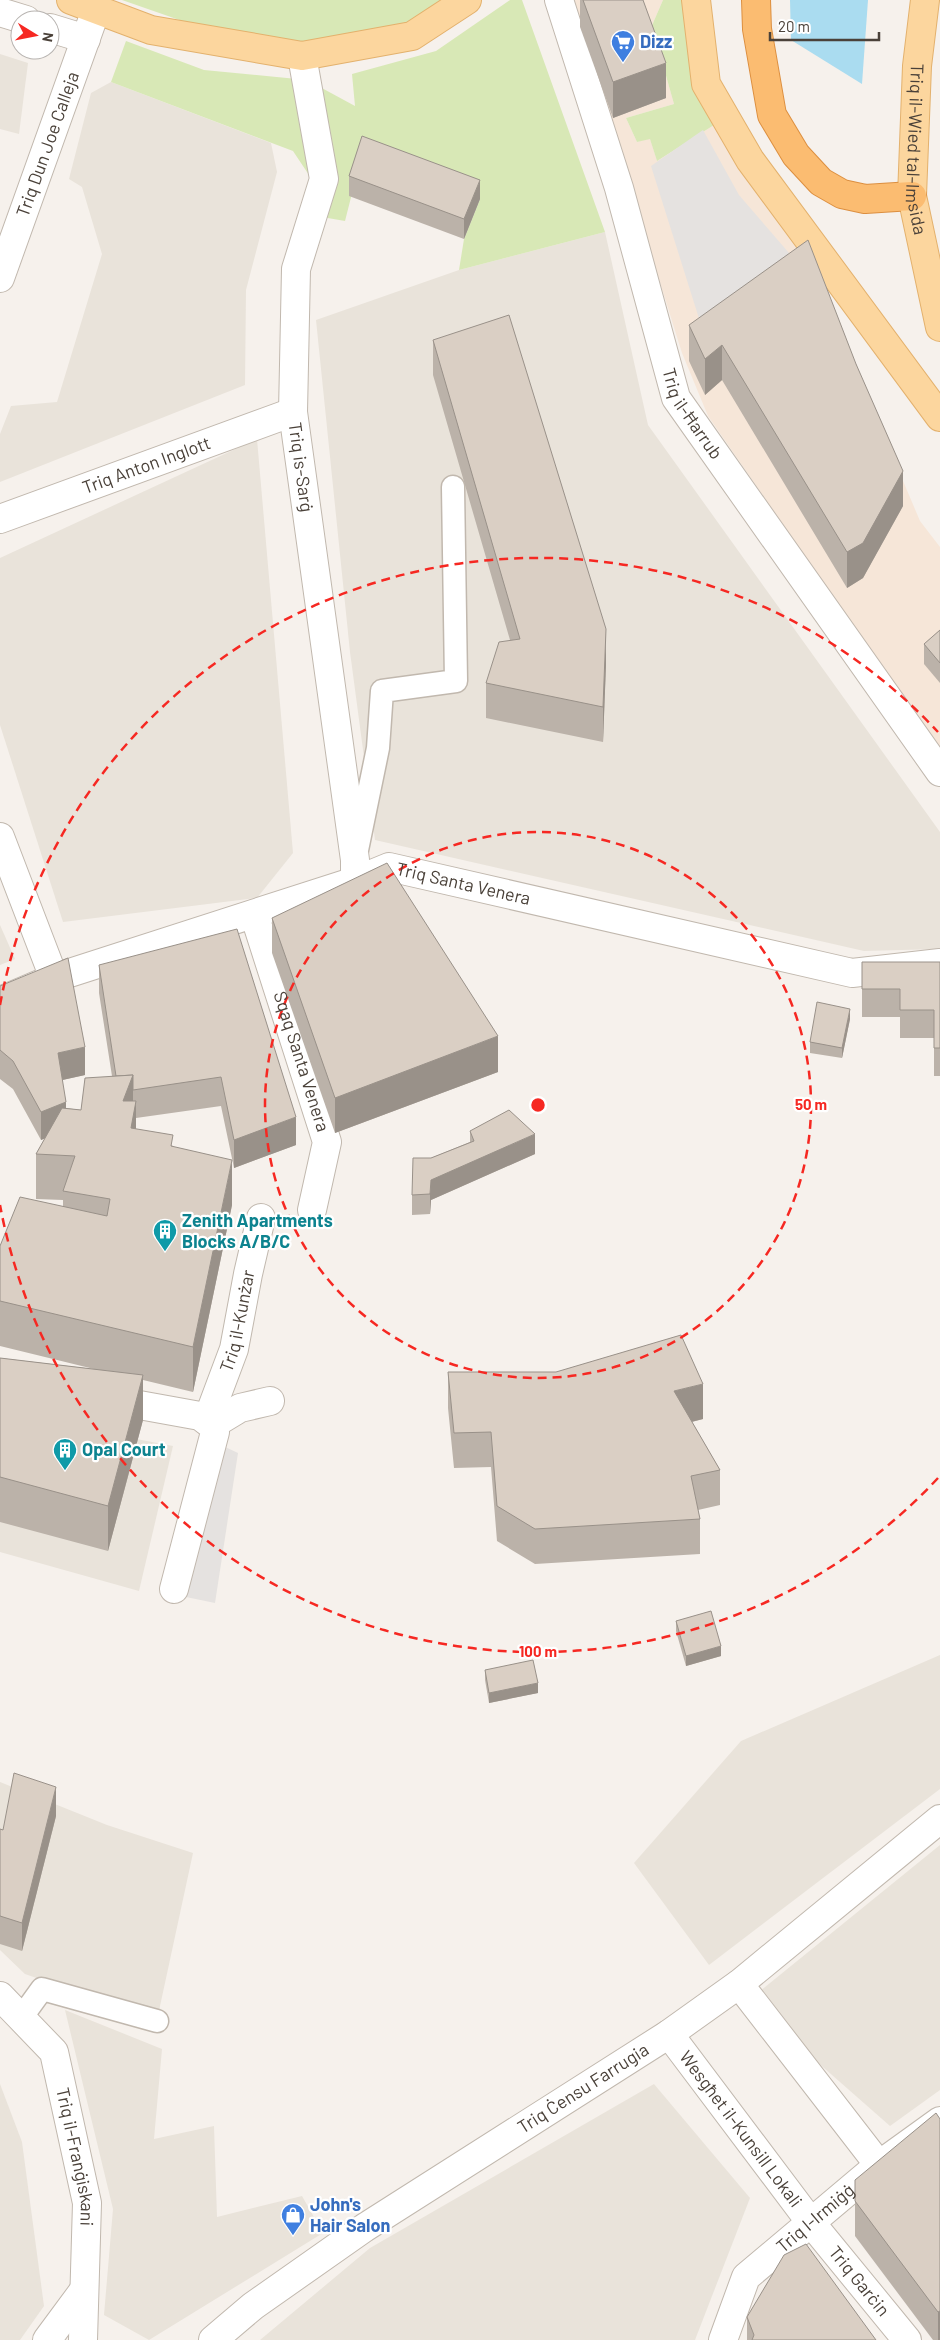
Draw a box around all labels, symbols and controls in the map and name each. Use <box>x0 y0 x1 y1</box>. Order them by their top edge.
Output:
north arrow <box>10 10 60 60</box>
scale bar <box>770 10 879 42</box>
text: 20 m <box>778 17 810 35</box>
supermarket icon: Dizz <box>610 29 636 63</box>
place label: Dizz <box>640 30 672 52</box>
text: N <box>39 31 57 43</box>
street label: Triq il-Wied tal-Imsida <box>902 63 932 237</box>
street label: Triq Dun Joe Calleja <box>11 68 83 220</box>
street label: Triq il-Ħarrub <box>658 365 728 463</box>
street label: Triq is-Sarġ <box>285 421 319 513</box>
street label: Triq Anton Inglott <box>79 431 213 498</box>
street label: Triq Santa Venera <box>394 857 533 909</box>
street label: Sqaq Santa Venera <box>269 988 335 1134</box>
text: 50 m <box>795 1095 827 1113</box>
centre of rings <box>529 1096 547 1114</box>
place label: Zenith Apartments Blocks A/B/C <box>182 1209 333 1252</box>
building icon: Zenith Apartments Blocks A/B/C <box>152 1218 178 1252</box>
street label: Triq il-Kunżar <box>214 1267 259 1375</box>
building icon: Opal Court <box>52 1437 78 1471</box>
place label: Opal Court <box>82 1438 166 1460</box>
text: 100 m <box>519 1642 557 1660</box>
street label: Triq Ċensu Farrugia <box>513 2038 652 2138</box>
street label: Wesgħet il-Kunsill Lokali <box>675 2046 807 2211</box>
street label: Triq il-Franġiskani <box>52 2086 99 2226</box>
street label: Triq l-Irmiġġ <box>771 2179 858 2257</box>
place label: John's Hair Salon <box>310 2193 390 2236</box>
shop icon: John's Hair Salon <box>280 2202 306 2236</box>
street label: Triq Garċin <box>825 2241 895 2320</box>

